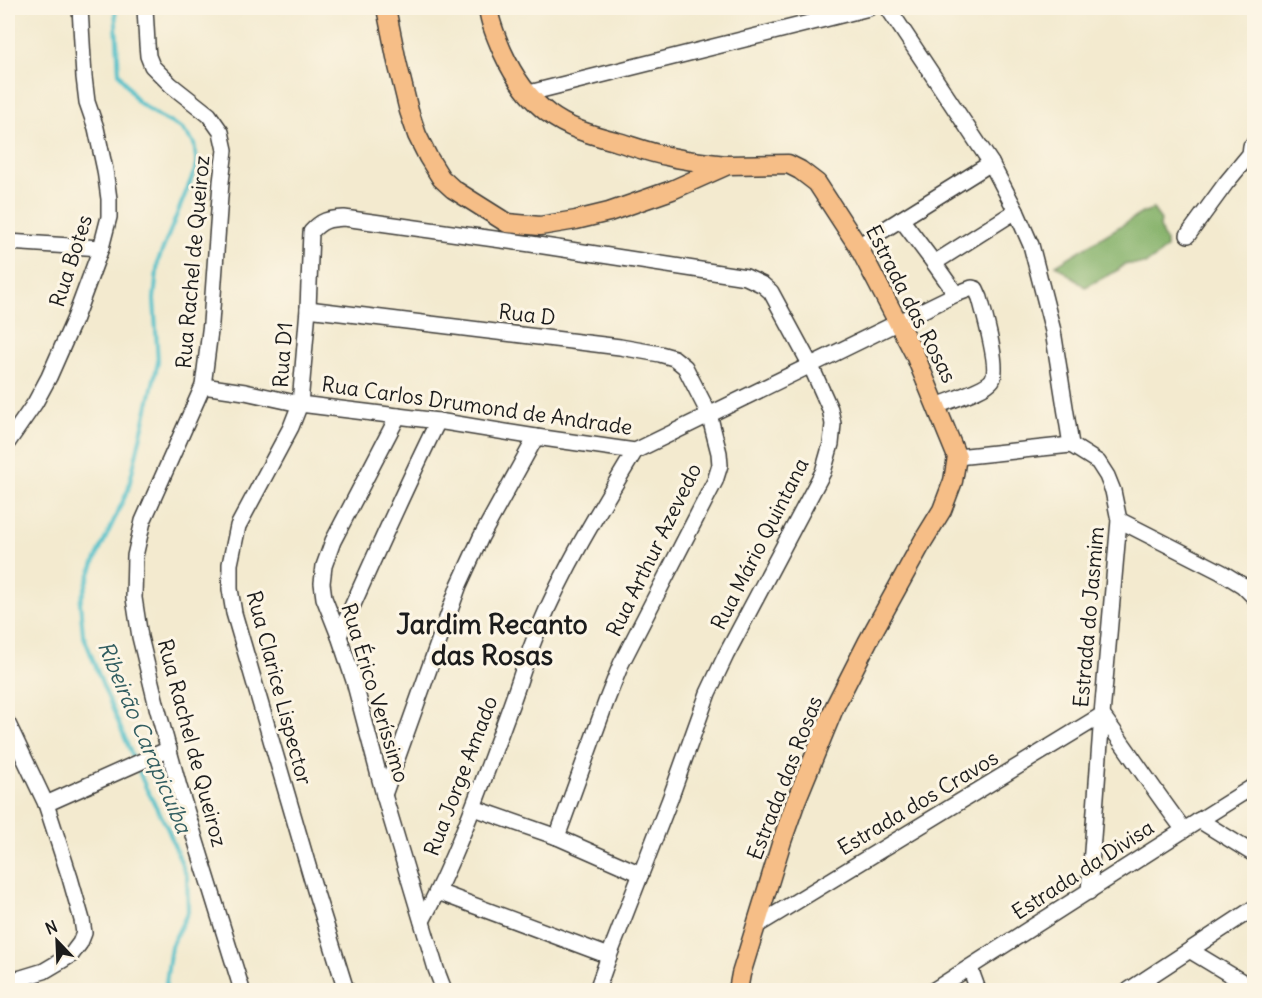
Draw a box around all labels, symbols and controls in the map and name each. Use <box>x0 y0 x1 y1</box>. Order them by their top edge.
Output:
street label: Rua Rachel de Queiroz <box>170 154 215 370</box>
street label: Rua Botes <box>43 211 98 310</box>
street label: Estrada das Rosas <box>860 220 963 387</box>
street label: Rua D <box>497 298 557 331</box>
street label: Rua D1 <box>267 321 298 389</box>
street label: Rua Carlos Drumond de Andrade <box>320 370 634 441</box>
street label: Rua Mário Quintana <box>705 453 815 634</box>
street label: Rua Arthur Azevedo <box>600 459 707 641</box>
street label: Estrada do Jasmim <box>1067 525 1110 708</box>
street label: Rua Clarice Lispector <box>241 588 319 788</box>
street label: Rua Érico Veríssimo <box>335 600 416 786</box>
district label: Jardim Recanto das Rosas <box>396 607 588 672</box>
street label: Rua Rachel de Queiroz <box>152 636 233 850</box>
water label: Ribeirão Carapicuíba <box>92 637 199 839</box>
street label: Rua Jorge Amado <box>418 692 503 860</box>
street label: Estrada das Rosas <box>741 692 828 864</box>
street label: Estrada dos Cravos <box>832 744 1003 861</box>
street label: Estrada da Divisa <box>1007 814 1159 926</box>
north arrow <box>27 911 87 971</box>
text: N <box>42 916 60 939</box>

